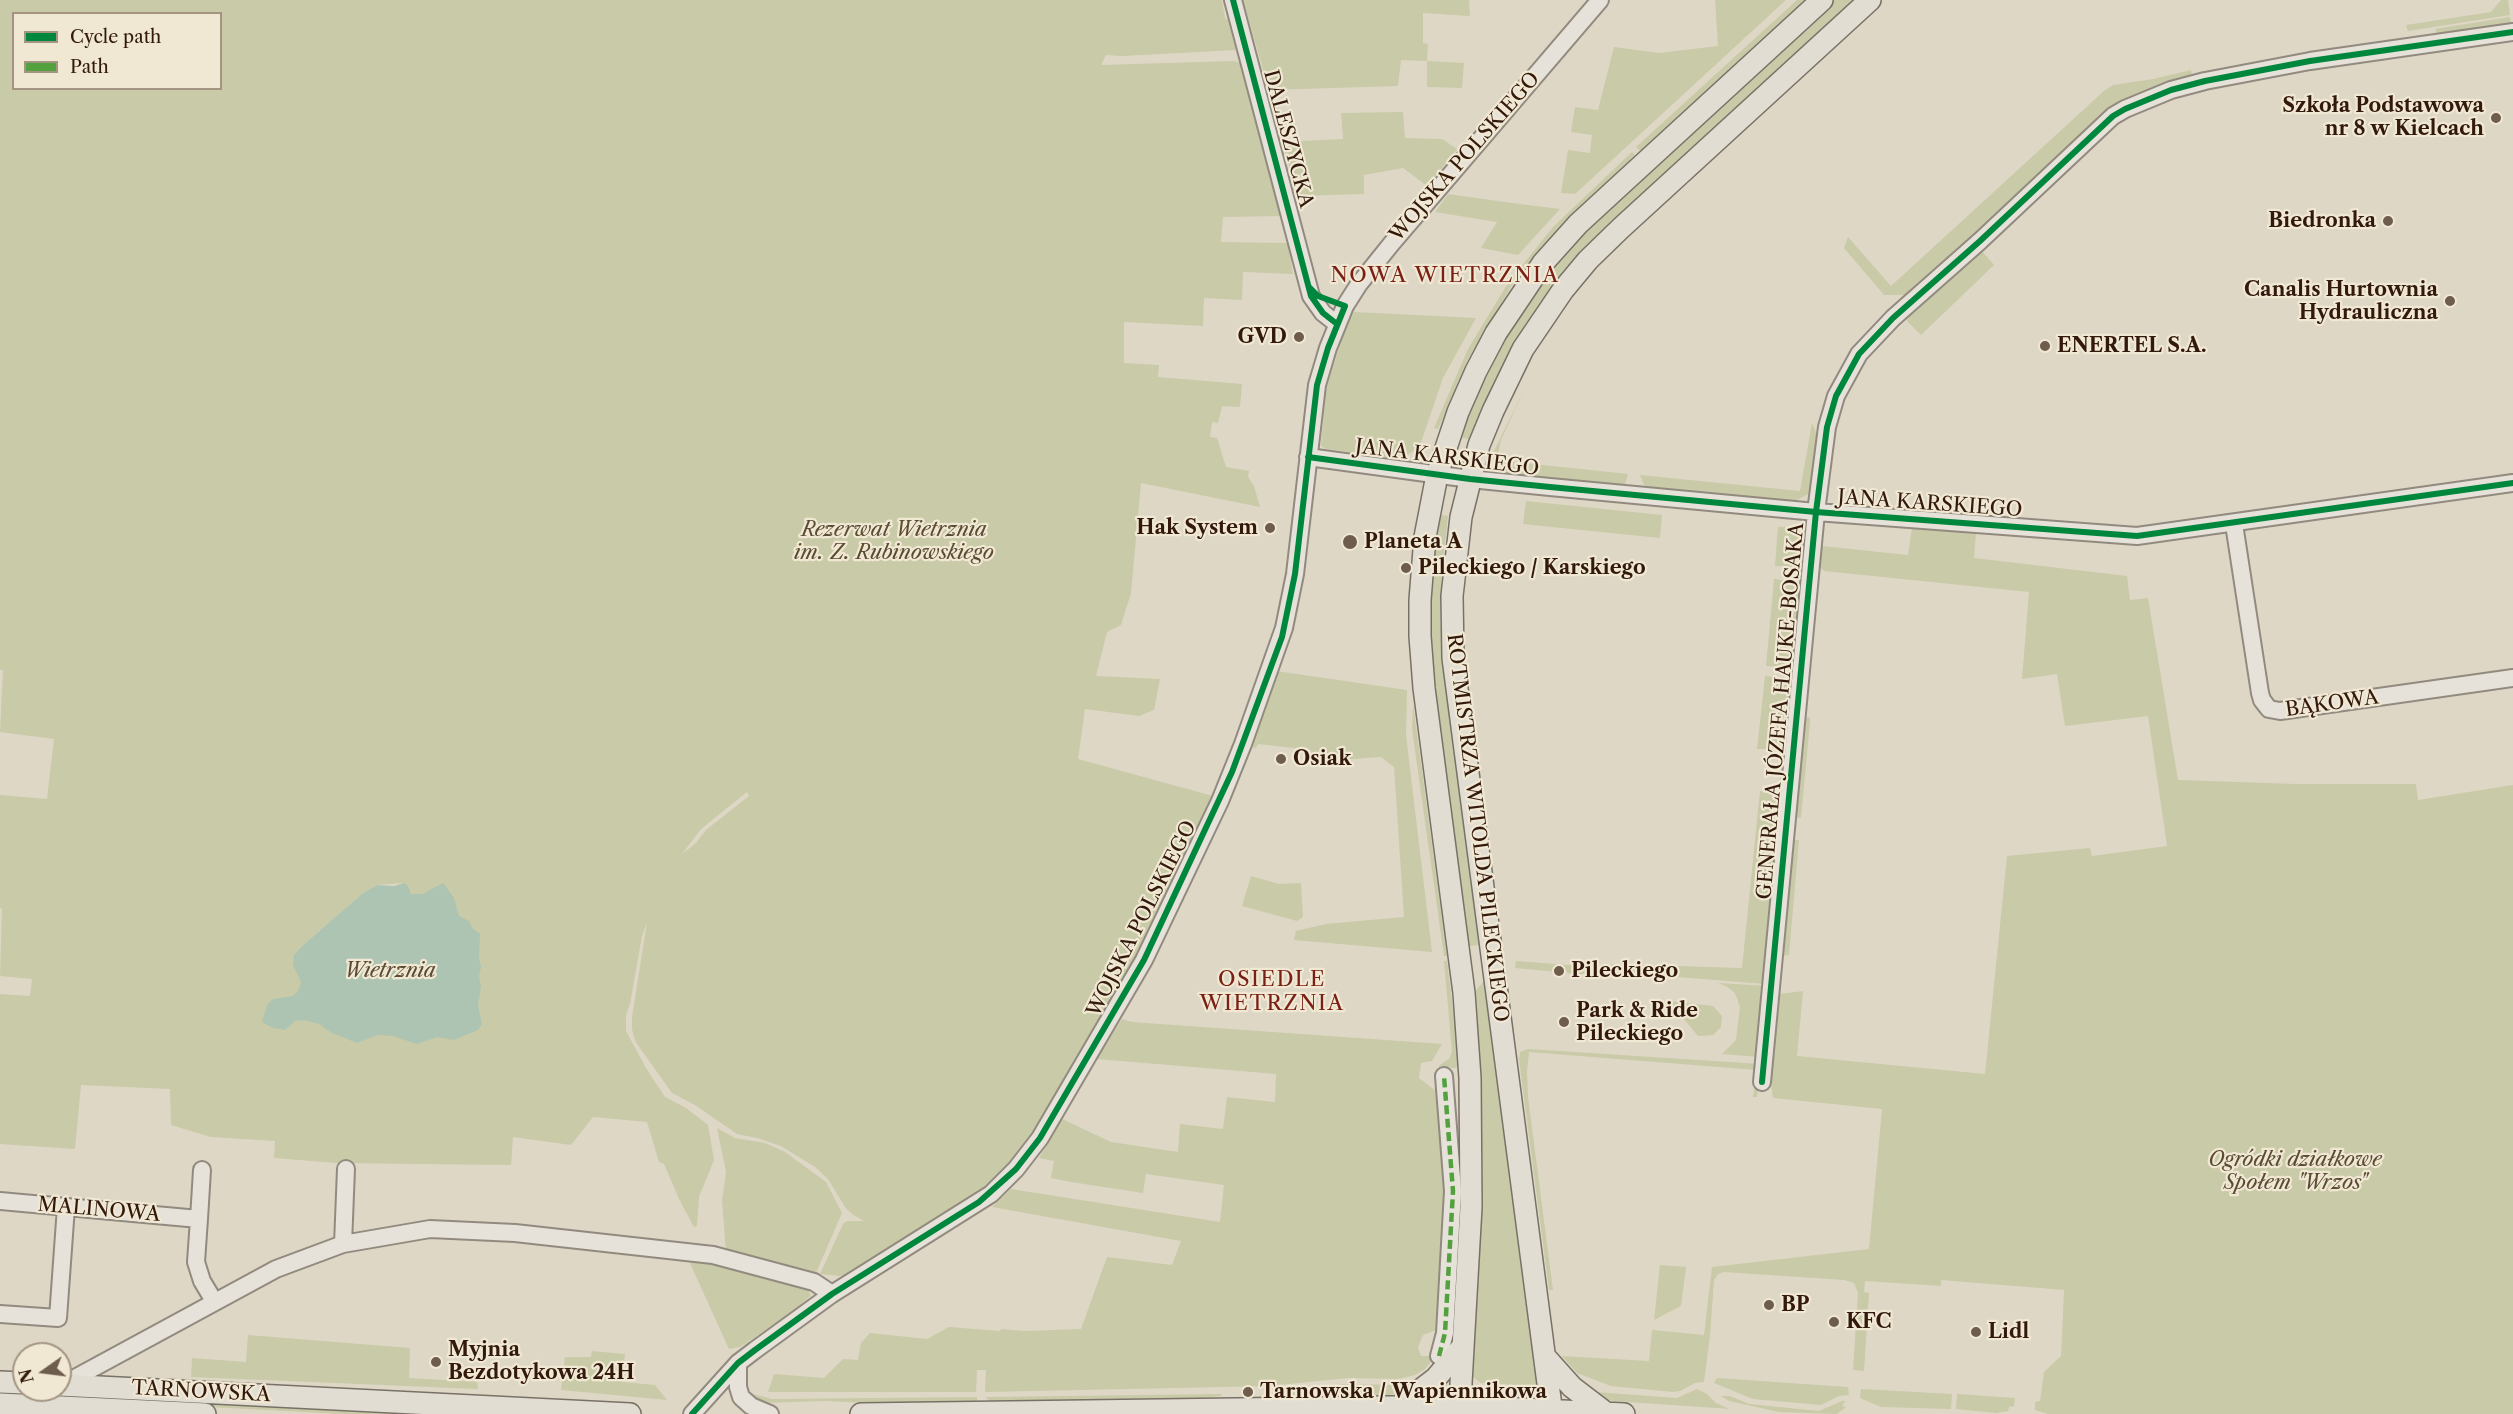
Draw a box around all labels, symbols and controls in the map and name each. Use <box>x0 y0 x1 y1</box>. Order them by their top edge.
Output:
legend <box>12 12 222 90</box>
text: Cycle path <box>70 26 161 48</box>
text: Path <box>70 56 109 78</box>
street label: DALESZYCKA <box>1258 67 1318 211</box>
street label: WOJSKA POLSKIEGO <box>1385 67 1545 247</box>
place label: Szkoła Podstawowa nr 8 w Kielcach <box>2282 94 2484 141</box>
marker: Szkoła Podstawowa nr 8 w Kielcach <box>2489 111 2503 125</box>
place label: Biedronka <box>2268 209 2376 233</box>
marker: Biedronka <box>2381 214 2395 228</box>
district label: NOWA WIETRZNIA <box>1331 263 1559 289</box>
place label: Canalis Hurtownia Hydrauliczna <box>2244 278 2438 325</box>
marker: Canalis Hurtownia Hydrauliczna <box>2443 294 2457 308</box>
place label: GVD <box>1237 325 1287 349</box>
marker: GVD <box>1292 330 1306 344</box>
place label: ENERTEL S.A. <box>2057 334 2206 358</box>
marker: ENERTEL S.A. <box>2038 339 2052 353</box>
street label: JANA KARSKIEGO <box>1354 435 1540 481</box>
street label: JANA KARSKIEGO <box>1837 486 2023 522</box>
place label: Hak System <box>1136 516 1258 540</box>
park label: Rezerwat Wietrznia im. Z. Rubinowskiego <box>794 518 994 565</box>
marker: Hak System <box>1263 521 1277 535</box>
street label: GENERAŁA JÓZEFA HAUKE-BOSAKA <box>1753 522 1809 900</box>
place label: Planeta A <box>1364 530 1462 554</box>
marker: Planeta A <box>1341 533 1359 551</box>
place label: Pileckiego / Karskiego <box>1418 556 1646 580</box>
marker: Pileckiego / Karskiego <box>1399 561 1413 575</box>
street label: ROTMISTRZA WITOLDA PILECKIEGO <box>1441 632 1513 1024</box>
street label: BĄKOWA <box>2284 686 2380 722</box>
place label: Osiak <box>1293 747 1351 771</box>
marker: Osiak <box>1274 752 1288 766</box>
street label: WOJSKA POLSKIEGO <box>1082 817 1202 1021</box>
park label: Wietrznia <box>344 959 436 983</box>
place label: Pileckiego <box>1571 959 1678 983</box>
marker: Pileckiego <box>1552 964 1566 978</box>
district label: OSIEDLE WIETRZNIA <box>1200 967 1344 1017</box>
place label: Park & Ride Pileckiego <box>1576 999 1698 1046</box>
marker: Park & Ride Pileckiego <box>1557 1015 1571 1029</box>
park label: Ogródki działkowe Społem "Wrzos" <box>2208 1148 2382 1195</box>
street label: MALINOWA <box>37 1193 161 1227</box>
place label: BP <box>1781 1293 1809 1317</box>
marker: BP <box>1762 1298 1776 1312</box>
place label: KFC <box>1846 1310 1892 1334</box>
marker: KFC <box>1827 1315 1841 1329</box>
place label: Lidl <box>1988 1320 2029 1344</box>
marker: Lidl <box>1969 1325 1983 1339</box>
place label: Myjnia Bezdotykowa 24H <box>448 1338 634 1385</box>
north arrow <box>12 1342 72 1402</box>
marker: Myjnia Bezdotykowa 24H <box>429 1355 443 1369</box>
text: N <box>15 1367 38 1385</box>
street label: TARNOWSKA <box>131 1376 271 1408</box>
place label: Tarnowska / Wapiennikowa <box>1260 1380 1547 1404</box>
marker: Tarnowska / Wapiennikowa <box>1241 1385 1255 1399</box>

